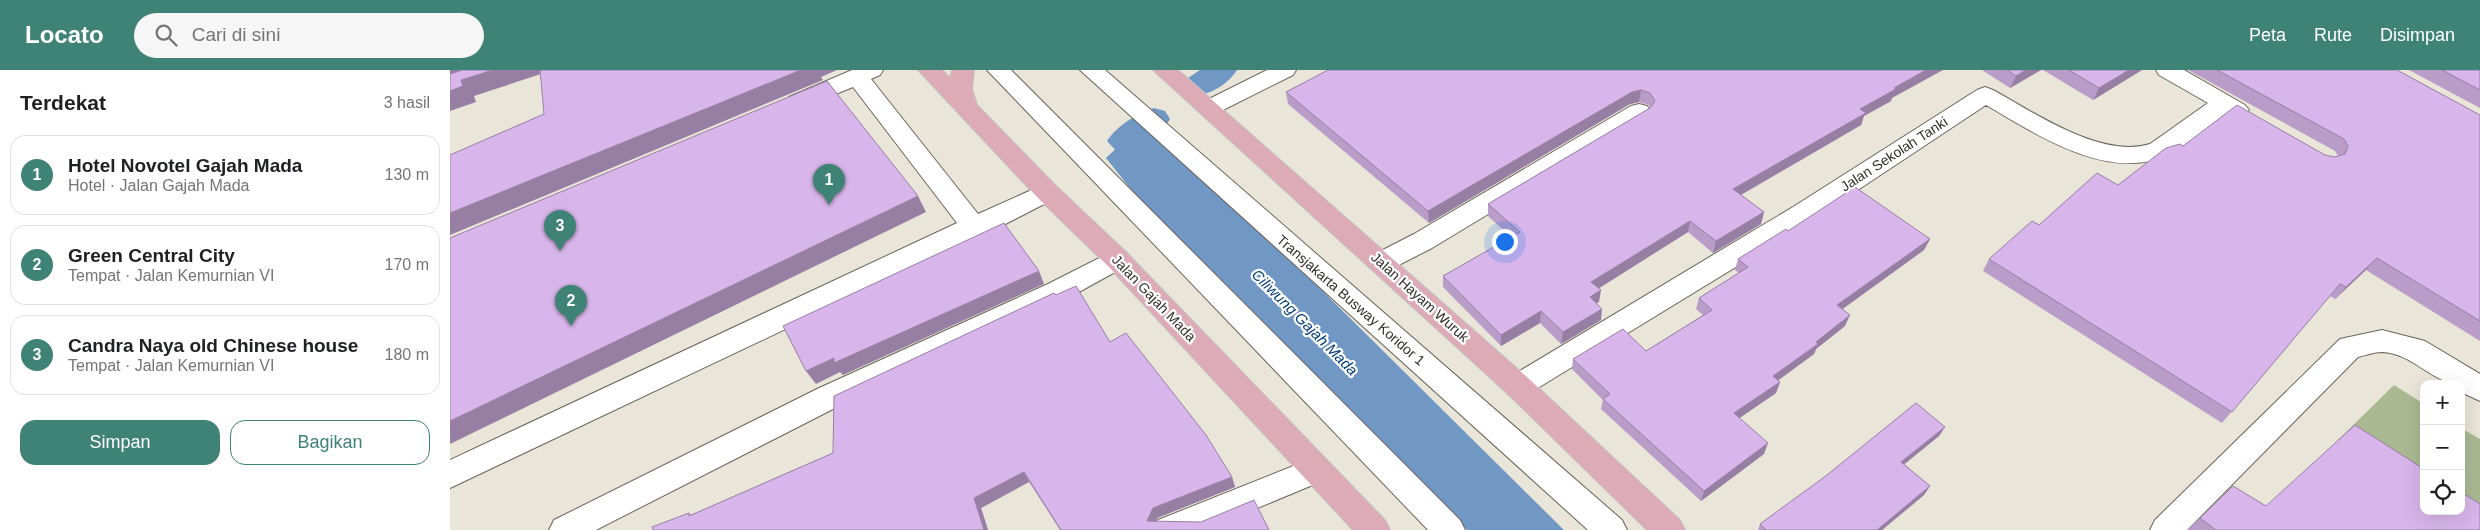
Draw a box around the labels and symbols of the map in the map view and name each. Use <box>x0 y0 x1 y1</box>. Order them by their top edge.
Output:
street label: Jalan Sekolah Tanki <box>1838 113 1950 195</box>
pin: 1 <box>813 164 845 205</box>
pin: 3 <box>544 210 576 251</box>
your location <box>1492 229 1518 255</box>
street label: Transjakarta Busway Koridor 1 <box>1274 231 1428 369</box>
street label: Jalan Hayam Wuruk <box>1368 249 1473 346</box>
street label: Jalan Gajah Mada <box>1109 252 1199 345</box>
water label: Ciliwung Gajah Mada <box>1249 266 1361 378</box>
pin: 2 <box>555 285 587 326</box>

